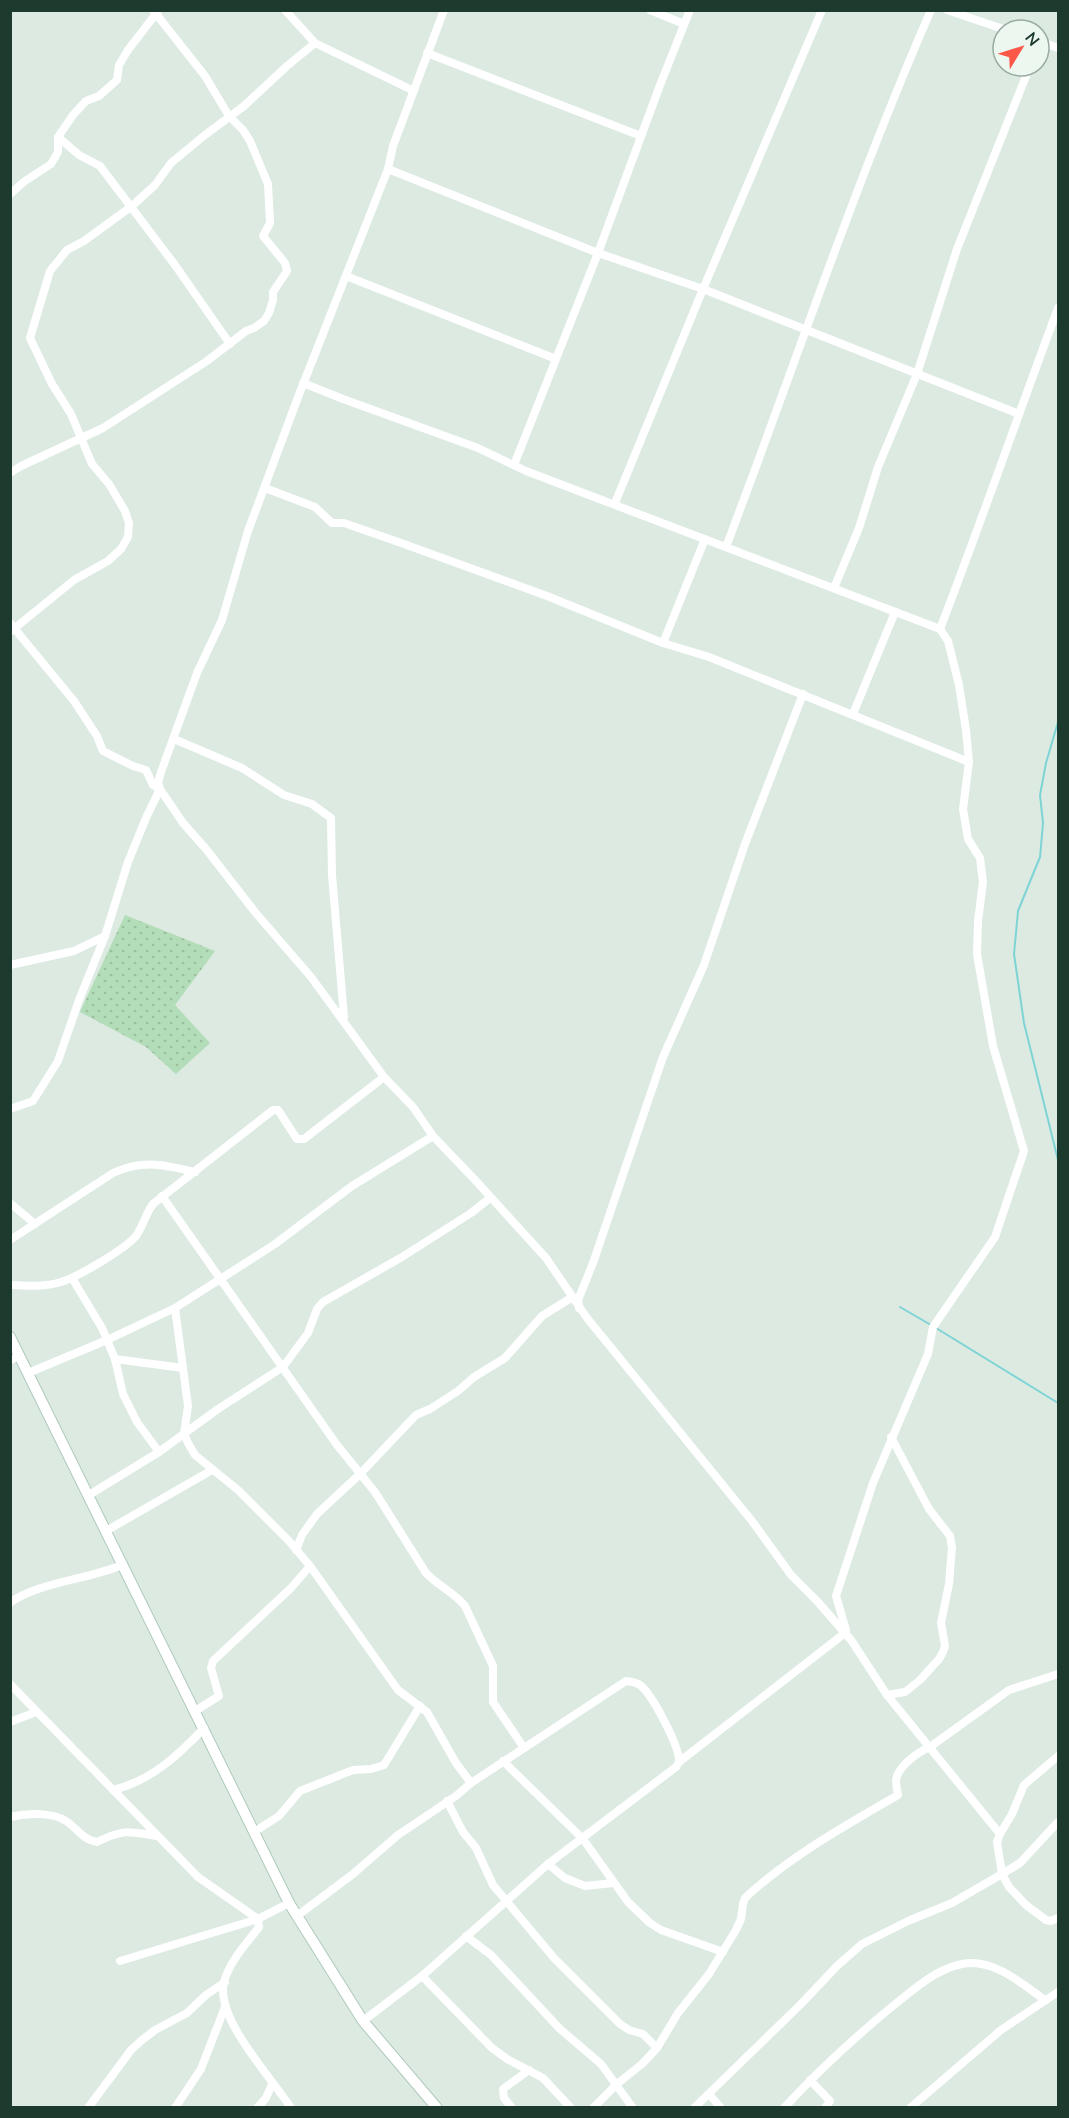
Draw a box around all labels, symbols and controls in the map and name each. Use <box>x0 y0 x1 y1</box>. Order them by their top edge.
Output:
north arrow <box>991 18 1051 78</box>
text: N <box>1021 28 1044 50</box>

